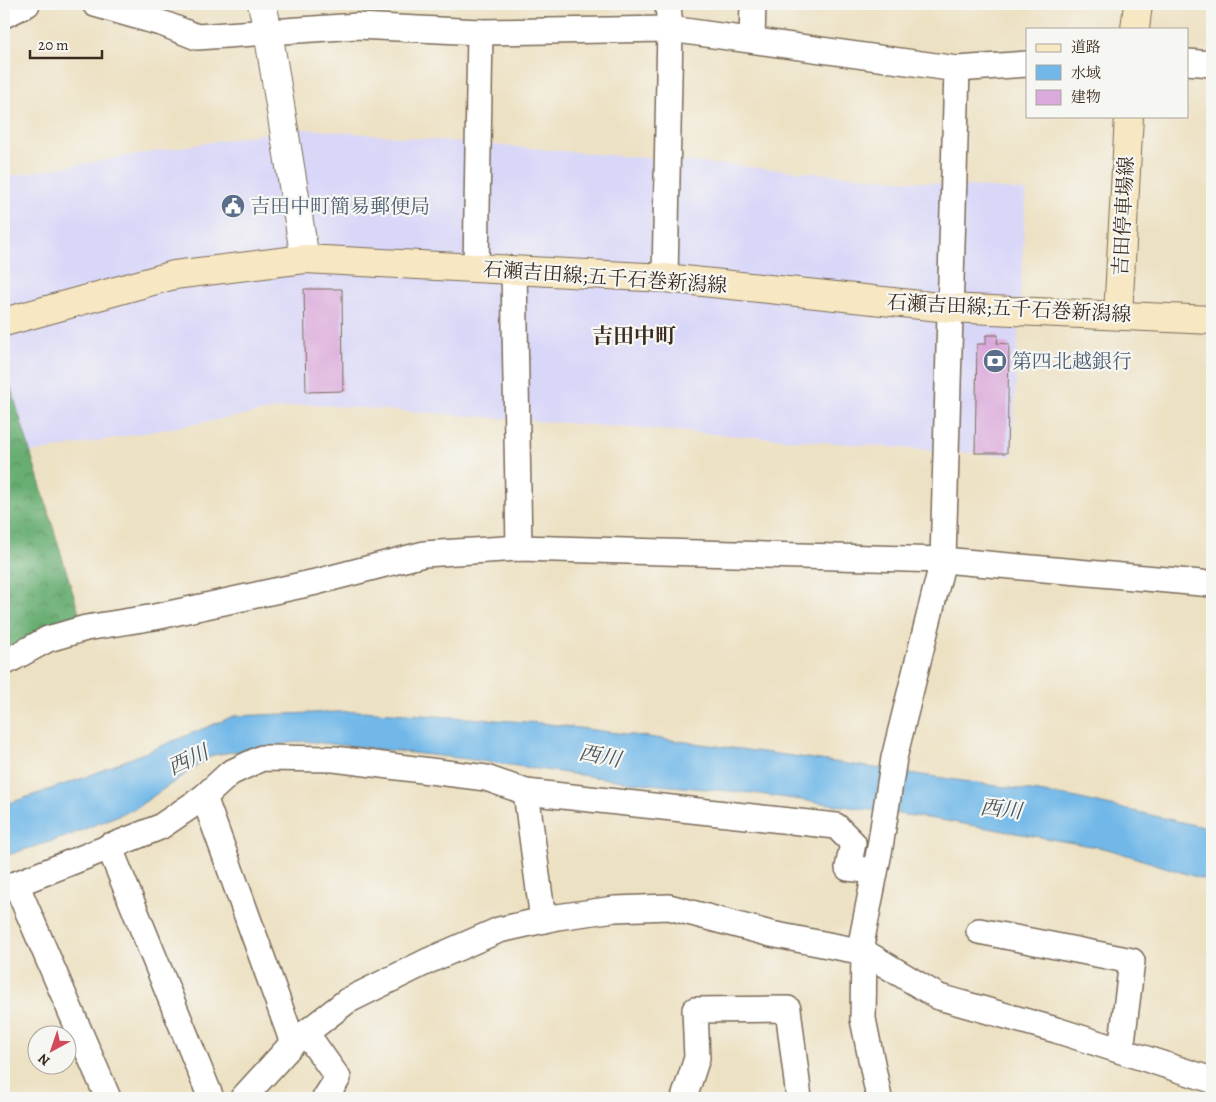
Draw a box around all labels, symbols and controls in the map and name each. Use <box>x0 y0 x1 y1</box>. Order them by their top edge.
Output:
scale bar <box>30 28 102 60</box>
legend <box>1026 28 1188 118</box>
text: 20 m <box>38 35 69 55</box>
text: 道路 <box>1071 37 1101 57</box>
text: 水域 <box>1071 63 1101 83</box>
text: 建物 <box>1071 87 1101 107</box>
street label: 吉田停車場線 <box>1107 155 1140 277</box>
public building icon: 吉田中町簡易郵便局 <box>220 193 246 219</box>
place label: 吉田中町簡易郵便局 <box>250 193 430 220</box>
street label: 石瀬吉田線;五千石巻新潟線 <box>482 255 728 300</box>
street label: 石瀬吉田線;五千石巻新潟線 <box>886 289 1132 328</box>
district label: 吉田中町 <box>592 322 676 350</box>
bank icon: 第四北越銀行 <box>982 348 1008 374</box>
place label: 第四北越銀行 <box>1012 348 1132 375</box>
water label: 西川 <box>163 738 215 782</box>
water label: 西川 <box>577 738 625 774</box>
water label: 西川 <box>979 793 1025 825</box>
north arrow <box>28 1024 78 1074</box>
text: N <box>34 1049 54 1070</box>

